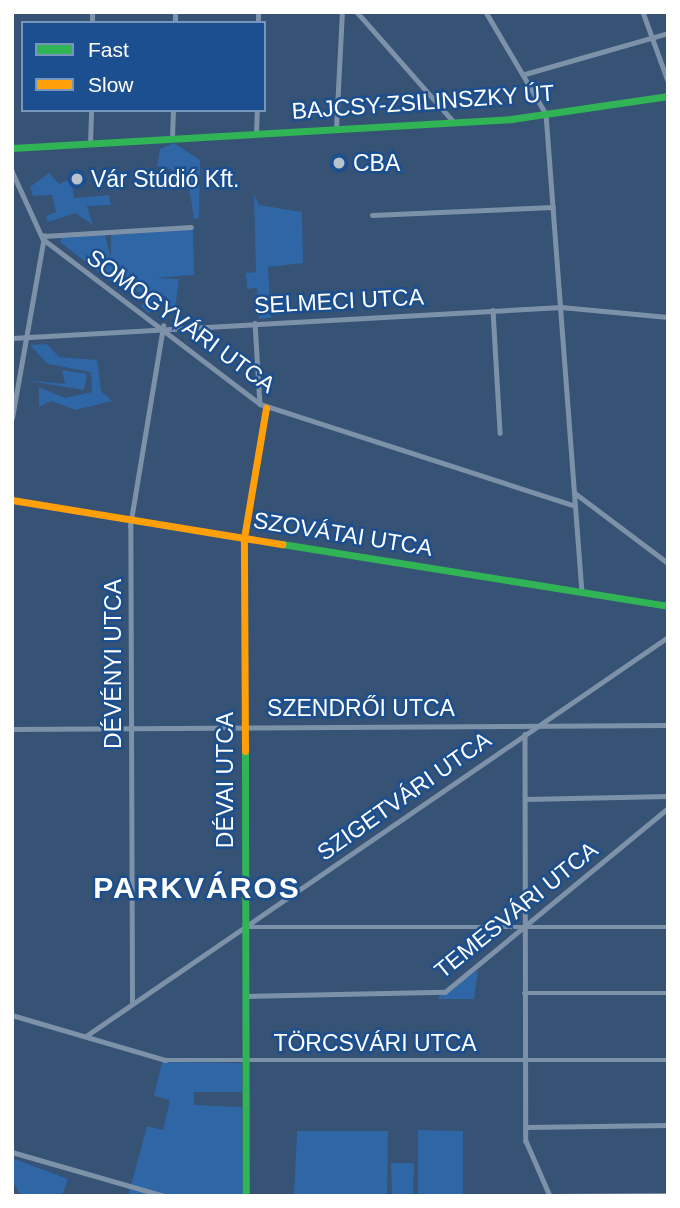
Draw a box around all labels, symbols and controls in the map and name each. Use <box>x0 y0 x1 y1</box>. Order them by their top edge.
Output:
legend <box>21 21 266 112</box>
text: Fast <box>88 38 129 61</box>
text: Slow <box>88 73 134 96</box>
street label: BAJCSY-ZSILINSZKY ÚT <box>291 79 555 125</box>
place label: CBA <box>353 149 400 177</box>
marker: CBA <box>331 155 347 171</box>
place label: Vár Stúdió Kft. <box>91 165 239 193</box>
marker: Vár Stúdió Kft. <box>69 171 85 187</box>
street label: SOMOGYVÁRI UTCA <box>81 243 281 399</box>
street label: SELMECI UTCA <box>253 283 425 319</box>
street label: SZOVÁTAI UTCA <box>251 506 435 562</box>
street label: DÉVÉNYI UTCA <box>99 579 127 749</box>
street label: SZENDRŐI UTCA <box>267 694 455 722</box>
street label: DÉVAI UTCA <box>211 712 239 848</box>
street label: SZIGETVÁRI UTCA <box>312 726 496 866</box>
street label: TEMESVÁRI UTCA <box>429 836 603 984</box>
district label: PARKVÁROS <box>94 870 300 906</box>
street label: TÖRCSVÁRI UTCA <box>273 1029 477 1057</box>

